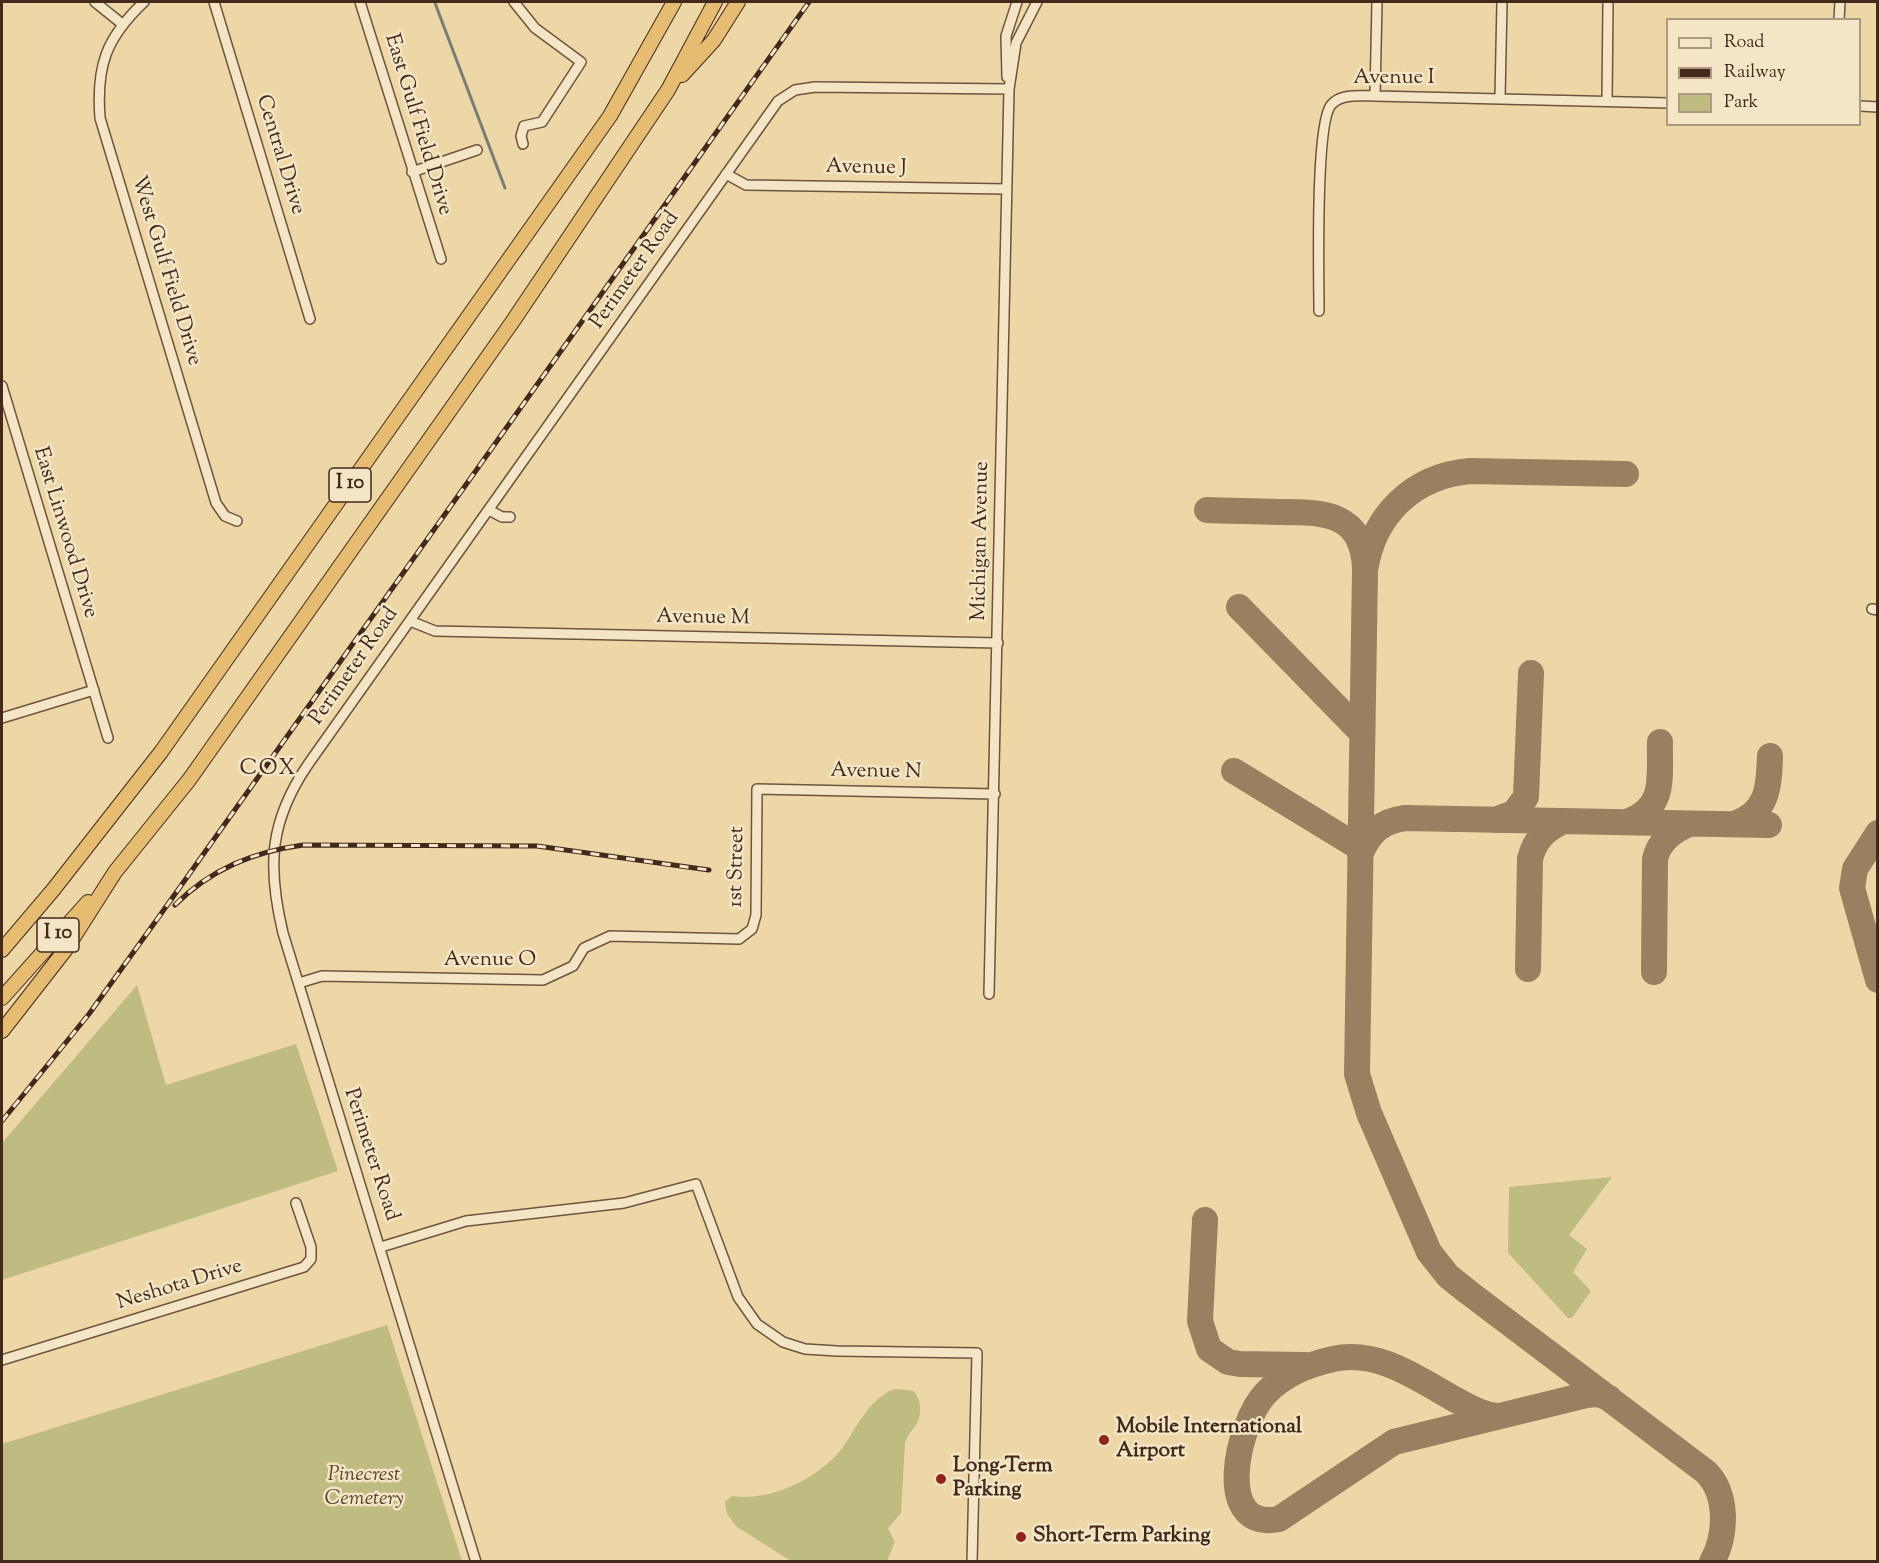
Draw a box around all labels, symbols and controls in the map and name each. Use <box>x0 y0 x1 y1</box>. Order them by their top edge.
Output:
legend <box>1666 18 1861 126</box>
text: Road <box>1724 30 1764 56</box>
street label: East Gulf Field Drive <box>377 31 457 219</box>
text: Railway <box>1724 60 1786 86</box>
street label: Avenue I <box>1353 66 1435 92</box>
text: Park <box>1724 90 1758 116</box>
street label: Central Drive <box>249 92 309 218</box>
street label: Avenue J <box>825 156 907 182</box>
street label: West Gulf Field Drive <box>124 173 206 369</box>
street label: Perimeter Road <box>586 207 686 335</box>
street label: East Linwood Drive <box>26 444 102 622</box>
street label: Michigan Avenue <box>968 461 996 621</box>
road number: I 10 <box>329 468 371 502</box>
street label: Perimeter Road <box>305 603 405 731</box>
street label: Avenue M <box>656 606 750 632</box>
district label: COX <box>240 757 296 783</box>
street label: Avenue N <box>830 760 922 786</box>
street label: 1st Street <box>725 826 751 908</box>
road number: I 10 <box>37 918 79 952</box>
street label: Avenue O <box>444 948 536 974</box>
street label: Perimeter Road <box>337 1086 403 1224</box>
street label: Neshota Drive <box>114 1255 246 1317</box>
place label: Mobile International Airport <box>1116 1415 1302 1465</box>
marker: Mobile International Airport <box>1097 1433 1111 1447</box>
place label: Long-Term Parking <box>953 1454 1053 1504</box>
park label: Pinecrest Cemetery <box>325 1463 403 1513</box>
marker: Long-Term Parking <box>934 1472 948 1486</box>
place label: Short-Term Parking <box>1033 1524 1210 1550</box>
marker: Short-Term Parking <box>1014 1530 1028 1544</box>

